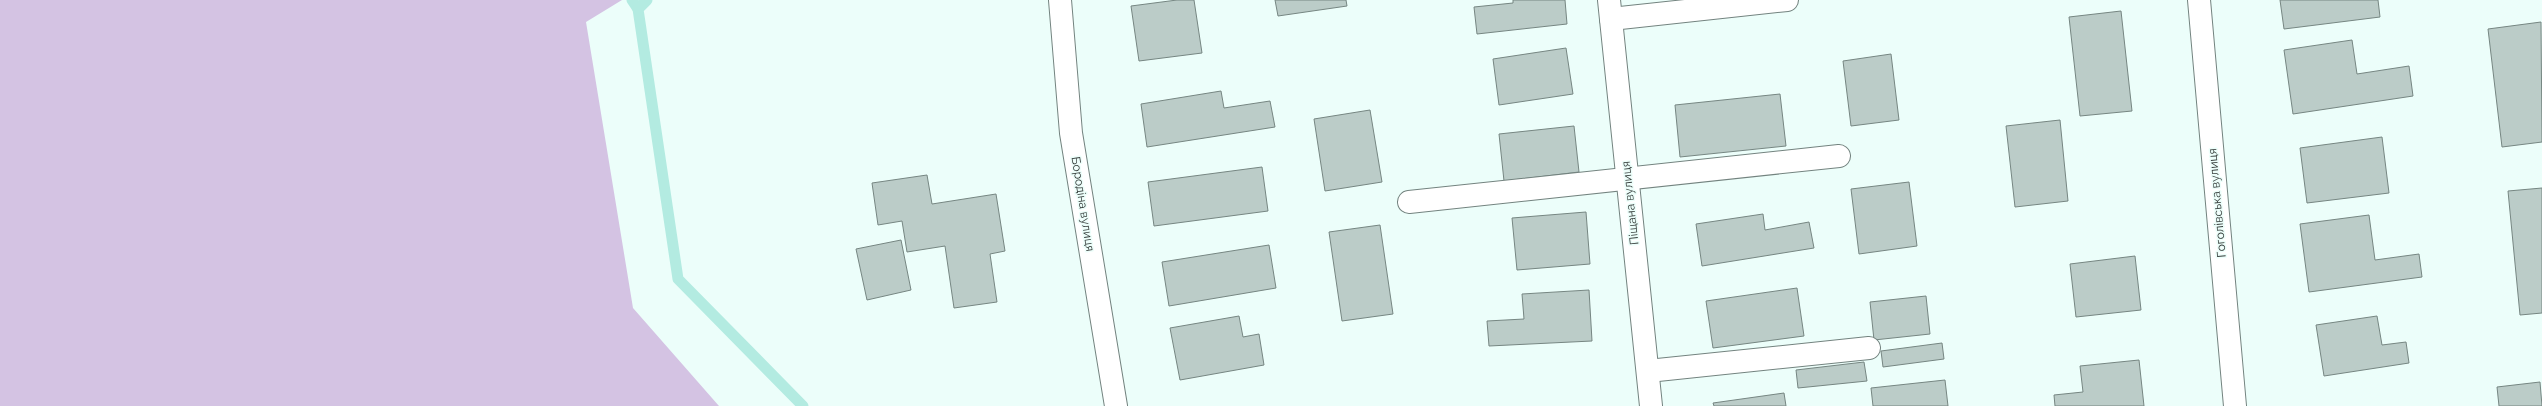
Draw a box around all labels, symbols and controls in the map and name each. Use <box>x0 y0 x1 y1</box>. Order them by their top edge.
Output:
street label: Гоголівська вулиця <box>2205 148 2229 258</box>
street label: Бородіна вулиця <box>1069 156 1097 252</box>
street label: Піщана вулиця <box>1619 160 1641 246</box>

